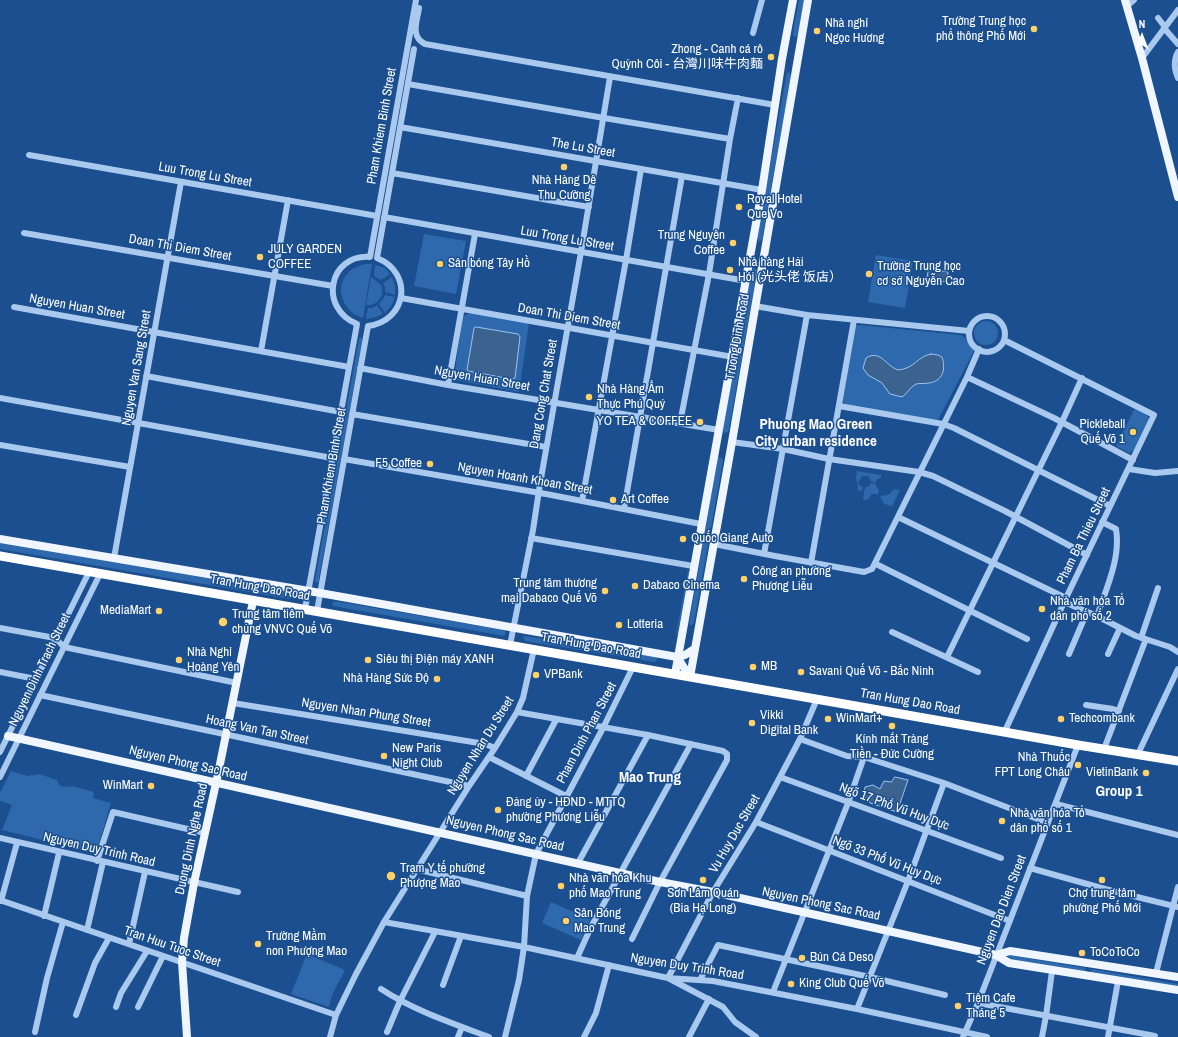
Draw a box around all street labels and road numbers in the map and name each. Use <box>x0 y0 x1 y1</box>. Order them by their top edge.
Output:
street label: Pham Khiem Binh Street <box>364 67 400 185</box>
street label: The Lu Street <box>550 135 616 161</box>
street label: Luu Trong Lu Street <box>157 159 253 191</box>
street label: Luu Trong Lu Street <box>519 223 615 255</box>
street label: Doan Thi Diem Street <box>128 231 232 265</box>
street label: Nguyen Huan Street <box>28 291 126 323</box>
street label: Truong Dinh Road <box>723 293 753 381</box>
street label: Doan Thi Diem Street <box>517 300 621 334</box>
street label: Nguyen Van Sang Street <box>119 309 155 427</box>
street label: Dang Cong Chat Street <box>527 338 561 450</box>
street label: Nguyen Huan Street <box>433 363 531 395</box>
street label: Pham Khiem Binh Street <box>314 407 350 525</box>
street label: Nguyen Hoanh Khoan Street <box>457 459 593 499</box>
street label: Pham Ba Thieu Street <box>1054 485 1114 587</box>
street label: Tran Hung Dao Road <box>209 572 311 604</box>
street label: Nguyen Dinh Trach Street <box>6 611 74 729</box>
street label: Tran Hung Dao Road <box>540 630 642 662</box>
street label: Pham Dinh Phan Street <box>554 680 620 786</box>
street label: Tran Hung Dao Road <box>859 686 961 718</box>
street label: Nguyen Nhan Du Street <box>444 694 518 798</box>
street label: Nguyen Nhan Phung Street <box>300 695 432 731</box>
street label: Hoang Van Tan Street <box>204 712 310 748</box>
street label: Nguyen Phong Sac Road <box>128 743 248 785</box>
street label: Ngõ 17 Phố Vũ Huy Dực <box>837 780 951 834</box>
street label: Duong Dinh Nghe Road <box>173 782 211 896</box>
street label: Vu Huy Duc Street <box>706 792 764 876</box>
street label: Nguyen Phong Sac Road <box>445 813 565 855</box>
street label: Nguyen Duy Trinh Road <box>41 830 157 870</box>
street label: Ngõ 33 Phố Vũ Huy Dực <box>830 833 944 889</box>
street label: Nguyen Dao Dien Street <box>974 853 1030 967</box>
street label: Nguyen Phong Sac Road <box>761 884 881 924</box>
street label: Tran Huu Tuoc Street <box>122 923 222 971</box>
street label: Nguyen Duy Trinh Road <box>629 950 745 984</box>

